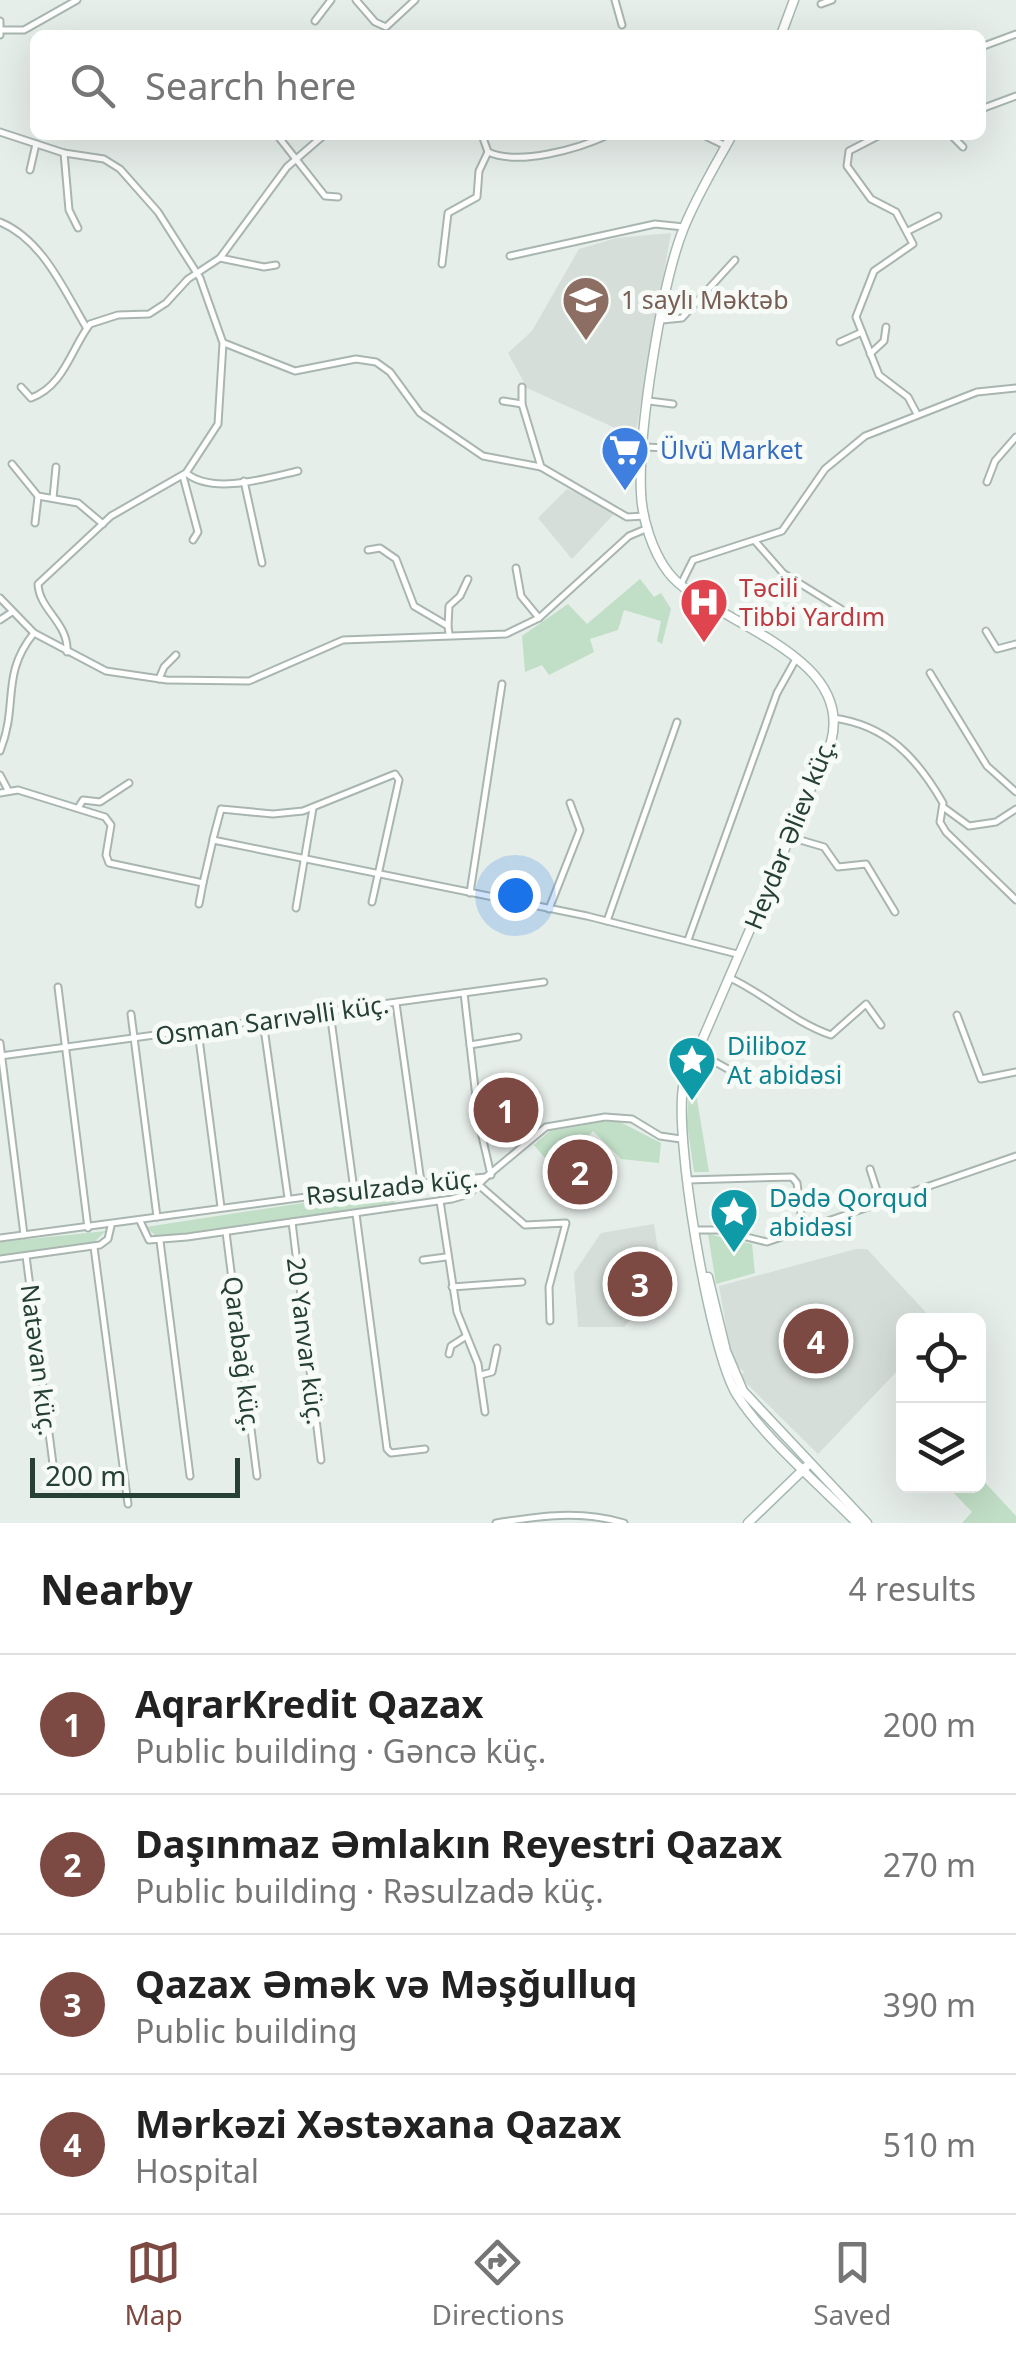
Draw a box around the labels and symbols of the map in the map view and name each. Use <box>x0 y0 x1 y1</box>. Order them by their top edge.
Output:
school or university icon: 1 saylı Məktəb <box>560 274 612 342</box>
place label: 1 saylı Məktəb <box>621 282 789 316</box>
supermarket icon: Ülvü Market <box>599 424 651 492</box>
place label: Ülvü Market <box>660 432 803 466</box>
place label: Təcili Tibbi Yardım <box>739 570 885 633</box>
hospital icon: Təcili Tibbi Yardım <box>678 576 730 644</box>
street label: Heydər Əliev küç. <box>735 733 843 934</box>
your location <box>490 870 541 921</box>
street label: Osman Sarıvəlli küç. <box>153 986 391 1052</box>
place label: Diliboz At abidəsi <box>727 1028 842 1091</box>
place icon: Diliboz At abidəsi <box>666 1034 718 1102</box>
pin: 1 <box>474 1072 538 1148</box>
pin: 2 <box>548 1134 612 1210</box>
street label: Rəsulzadə küç. <box>304 1160 480 1212</box>
place label: Dədə Qorqud abidəsi <box>769 1180 928 1243</box>
place icon: Dədə Qorqud abidəsi <box>708 1186 760 1254</box>
pin: 3 <box>608 1246 672 1322</box>
street label: 20 Yanvar küç. <box>280 1255 334 1427</box>
street label: Qarabağ küç. <box>217 1274 269 1433</box>
street label: Natəvan küç. <box>14 1282 66 1438</box>
pin: 4 <box>784 1304 848 1378</box>
scale bar <box>30 1453 240 1498</box>

